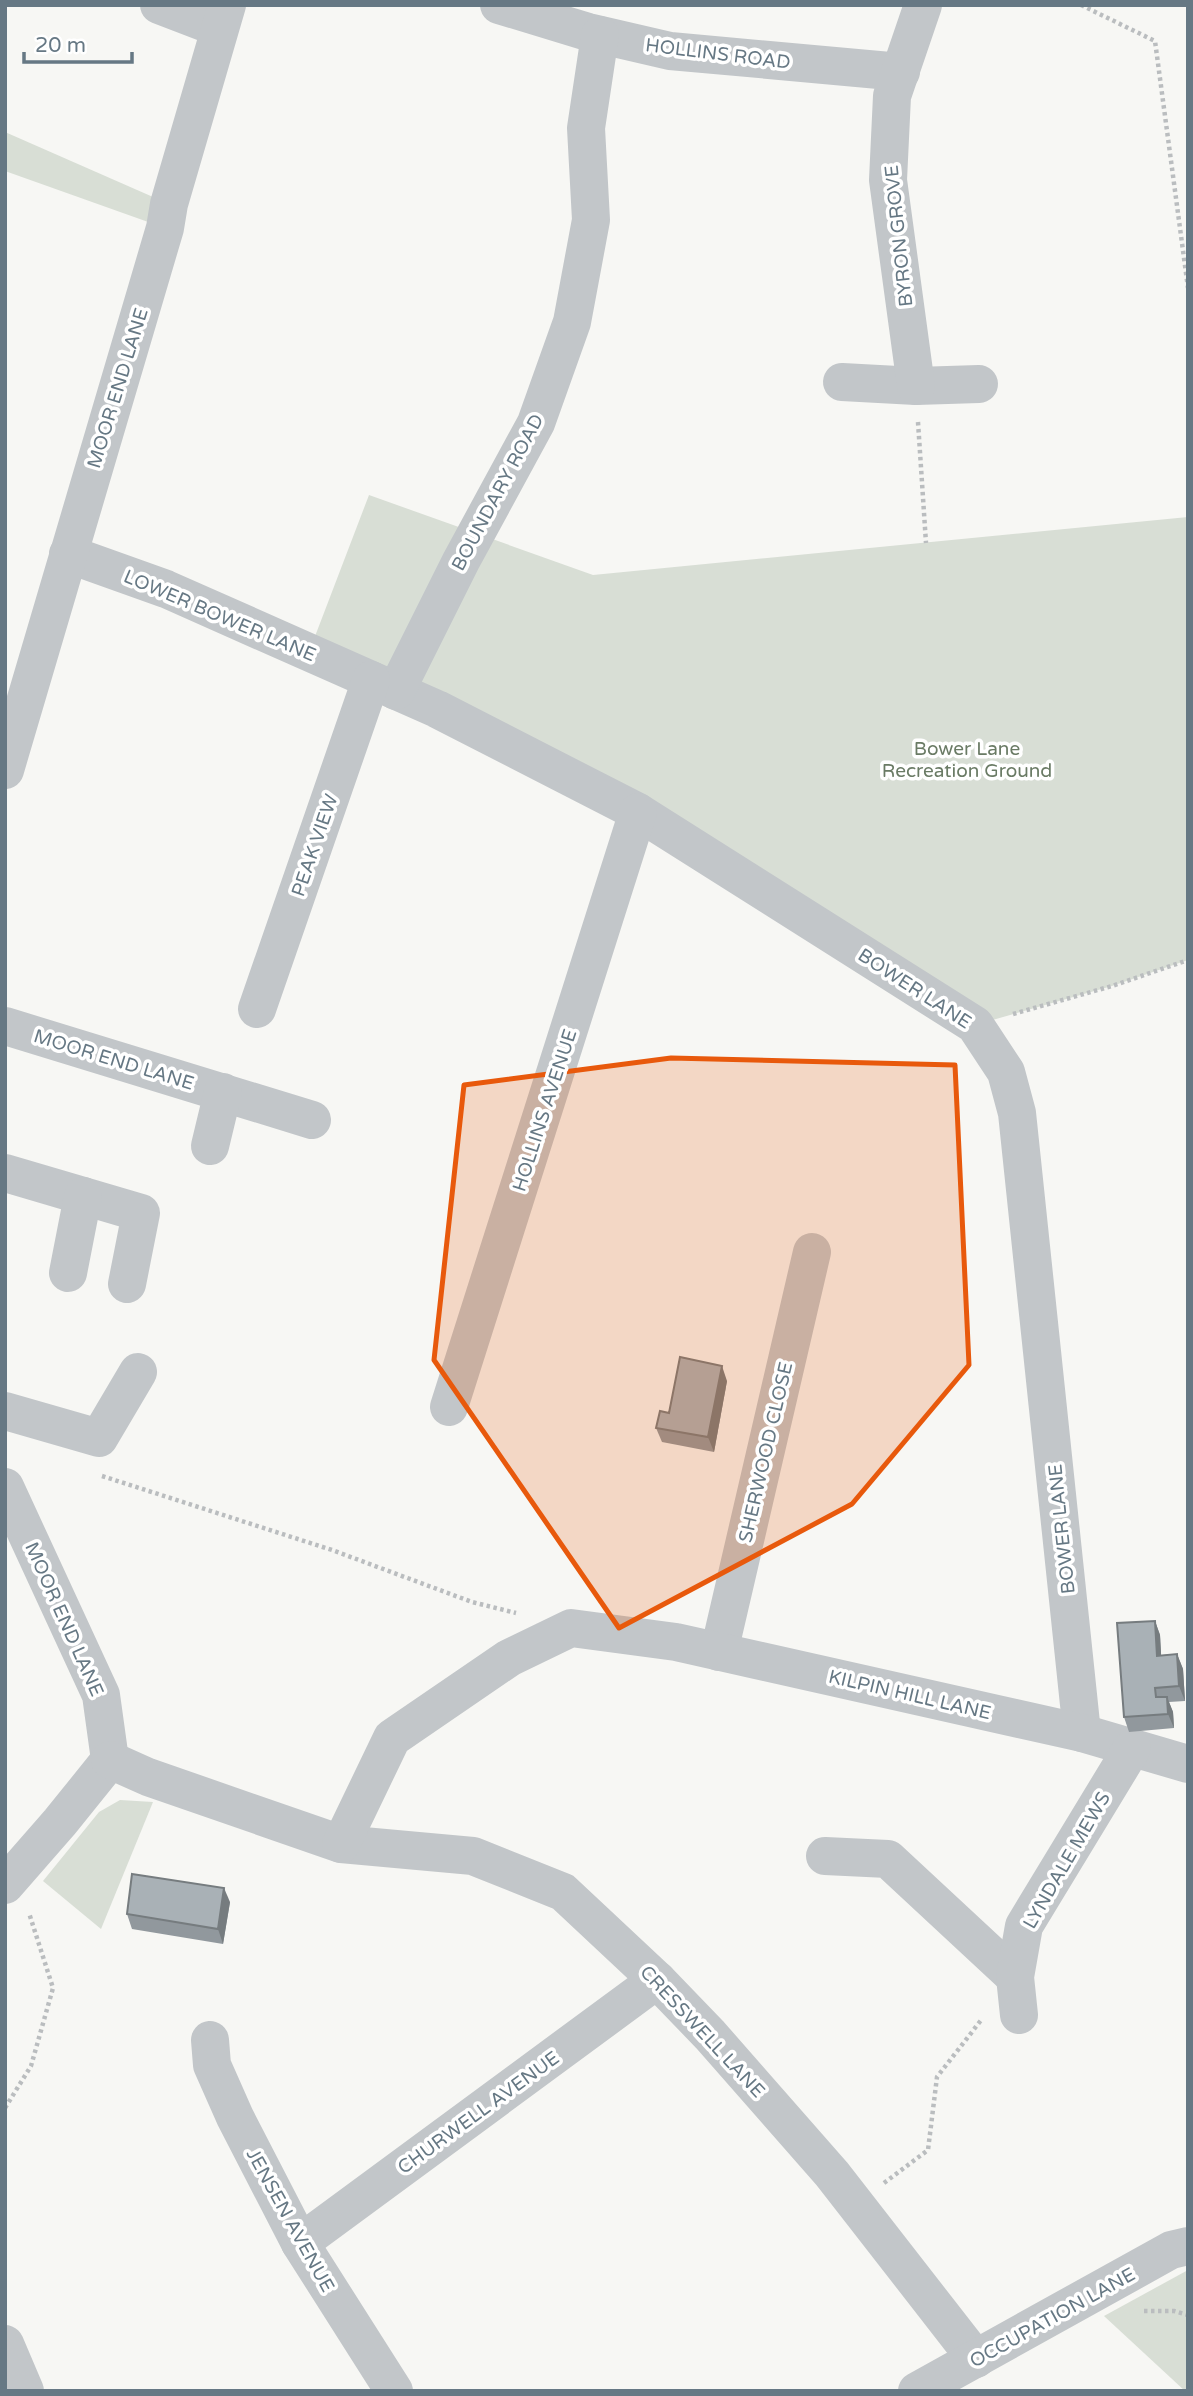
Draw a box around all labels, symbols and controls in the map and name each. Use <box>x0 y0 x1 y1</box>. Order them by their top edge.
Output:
scale bar <box>24 21 133 65</box>
text: 20 m <box>35 33 86 58</box>
street label: HOLLINS ROAD <box>644 34 792 74</box>
street label: BYRON GROVE <box>881 164 917 308</box>
street label: MOOR END LANE <box>83 306 153 471</box>
street label: BOUNDARY ROAD <box>447 410 548 575</box>
street label: LOWER BOWER LANE <box>120 565 319 666</box>
park label: Bower Lane Recreation Ground <box>882 738 1052 782</box>
street label: PEAK VIEW <box>287 791 343 899</box>
street label: BOWER LANE <box>854 944 975 1034</box>
street label: MOOR END LANE <box>31 1025 196 1095</box>
street label: HOLLINS AVENUE <box>508 1026 582 1194</box>
street label: SHERWOOD CLOSE <box>735 1360 797 1545</box>
street label: BOWER LANE <box>1044 1463 1080 1595</box>
street label: MOOR END LANE <box>20 1539 108 1700</box>
street label: KILPIN HILL LANE <box>826 1666 993 1724</box>
street label: LYNDALE MEWS <box>1019 1788 1115 1933</box>
street label: CRESSWELL LANE <box>635 1961 769 2102</box>
street label: CHURWELL AVENUE <box>394 2047 564 2179</box>
street label: JENSEN AVENUE <box>242 2145 339 2296</box>
street label: OCCUPATION LANE <box>966 2263 1139 2372</box>

